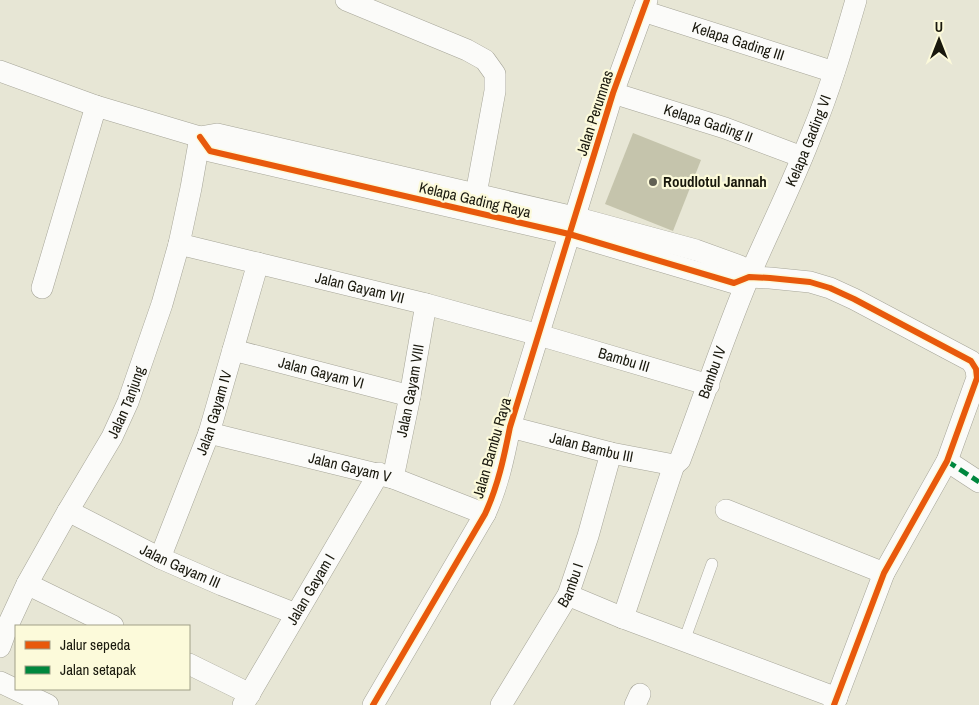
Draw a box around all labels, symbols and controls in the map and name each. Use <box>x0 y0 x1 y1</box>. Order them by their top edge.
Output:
north arrow <box>914 15 964 65</box>
street label: Kelapa Gading III <box>690 16 787 66</box>
text: U <box>935 18 943 36</box>
street label: Jalan Perumnas <box>571 67 618 158</box>
street label: Kelapa Gading VI <box>780 92 836 190</box>
street label: Kelapa Gading II <box>661 99 756 148</box>
place label: Roudlotul Jannah <box>663 171 767 192</box>
street label: Kelapa Gading Raya <box>417 176 533 223</box>
marker: Roudlotul Jannah <box>647 176 659 188</box>
street label: Jalan Gayam VII <box>313 266 407 308</box>
street label: Jalan Gayam VIII <box>391 342 429 439</box>
street label: Bambu III <box>596 342 652 377</box>
street label: Bambu IV <box>693 343 731 401</box>
street label: Jalan Gayam VI <box>276 351 366 394</box>
street label: Jalan Tanjung <box>102 363 150 442</box>
street label: Jalan Gayam IV <box>190 367 237 458</box>
street label: Jalan Bambu Raya <box>467 395 516 501</box>
street label: Jalan Bambu III <box>547 427 635 467</box>
street label: Jalan Gayam V <box>307 447 394 487</box>
street label: Jalan Gayam III <box>136 538 224 593</box>
street label: Jalan Gayam I <box>281 550 339 629</box>
street label: Bambu I <box>552 560 588 611</box>
legend <box>15 625 190 690</box>
text: Jalur sepeda <box>60 634 131 655</box>
text: Jalan setapak <box>60 659 137 680</box>

